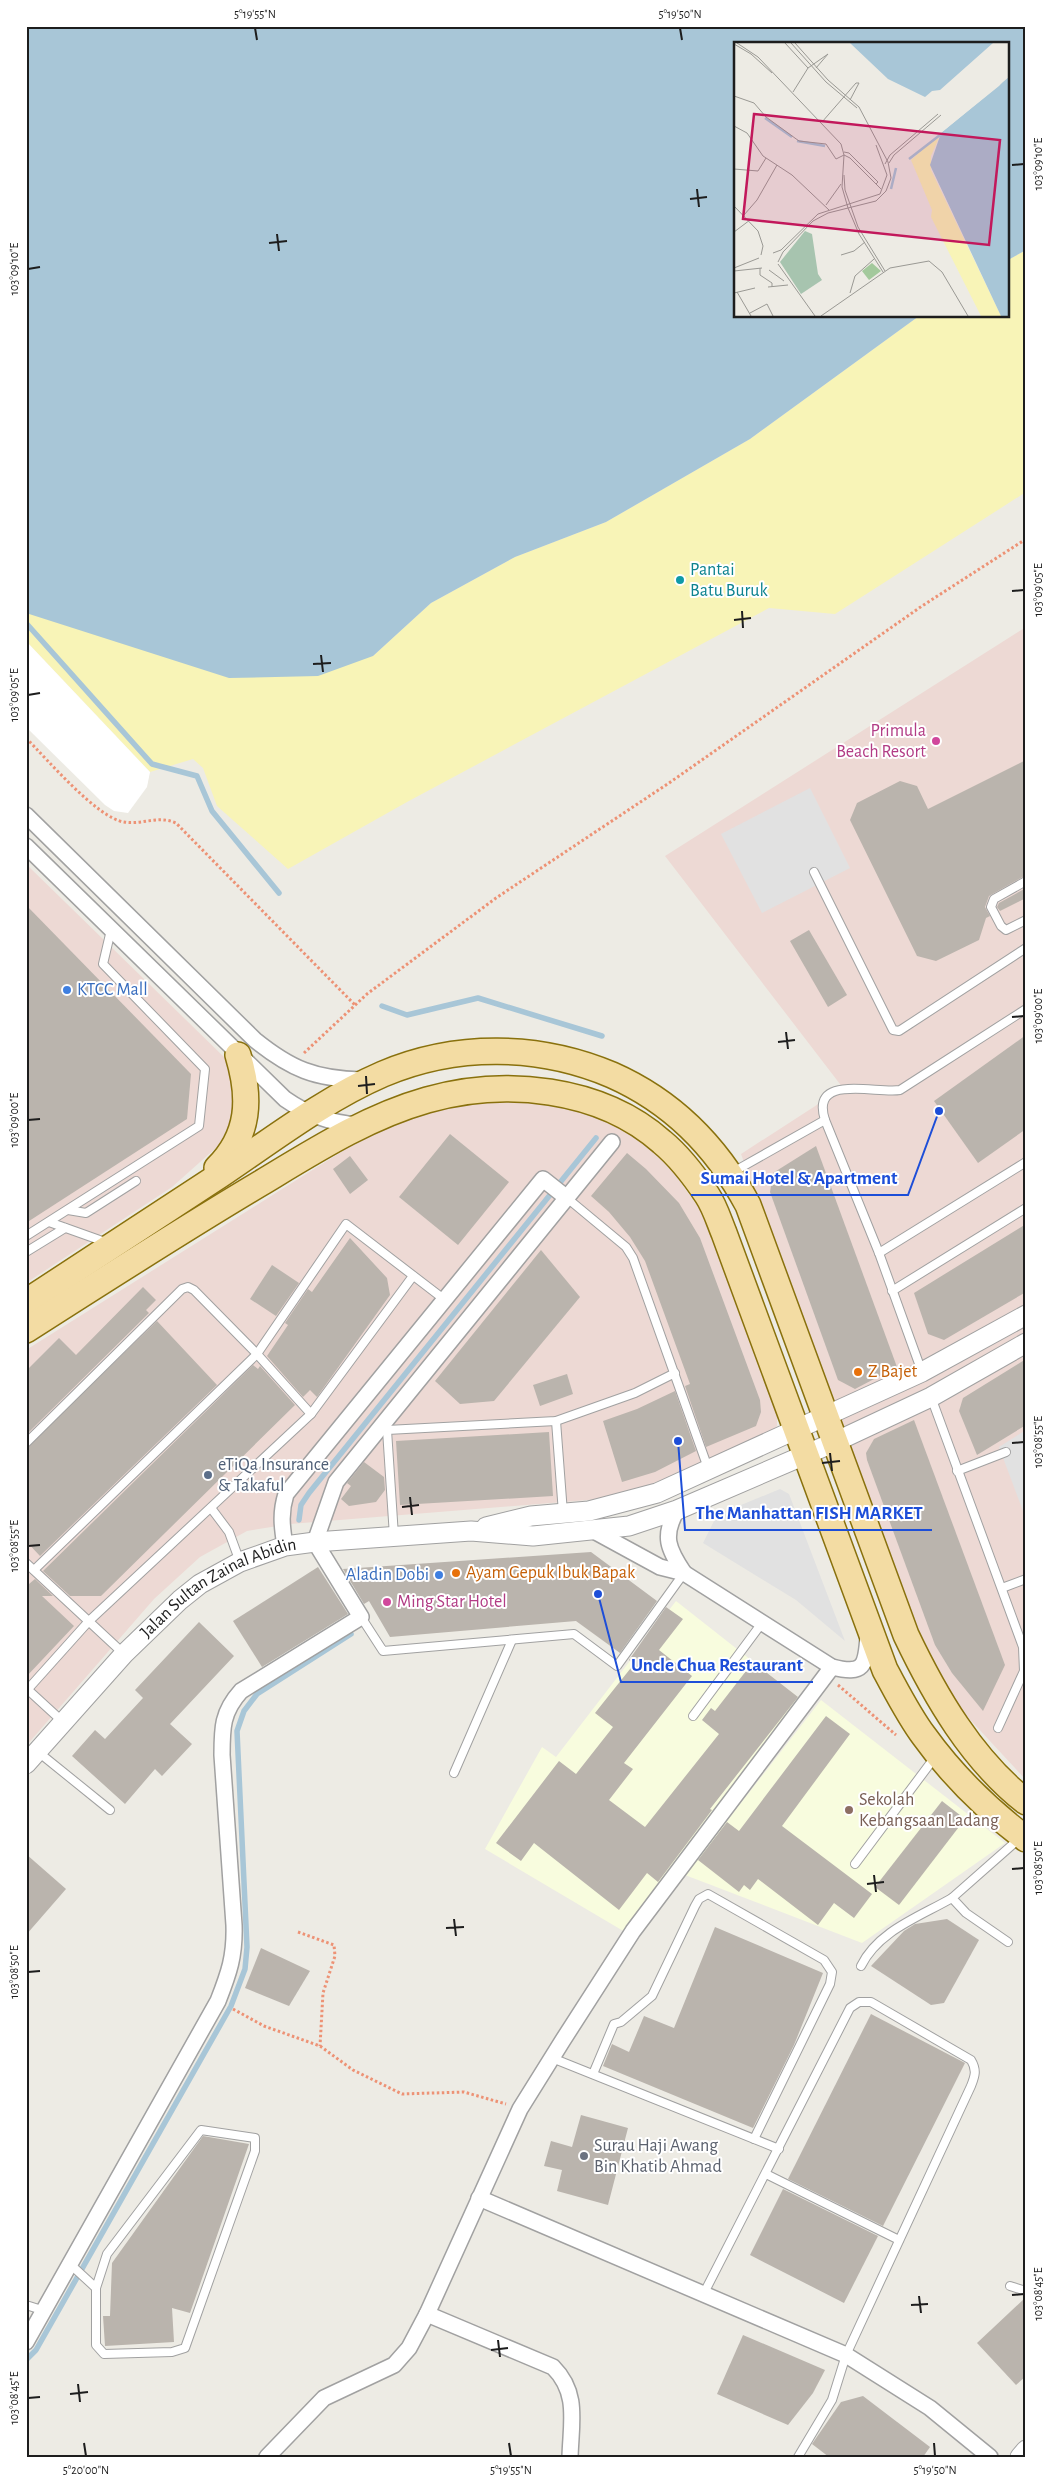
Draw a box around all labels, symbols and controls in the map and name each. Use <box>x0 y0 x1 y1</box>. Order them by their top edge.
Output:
text: 5°19'55"N <box>234 8 276 20</box>
text: 5°19'50"N <box>658 8 702 20</box>
inset map <box>734 42 1010 318</box>
text: 103°09'10"E <box>1032 138 1044 190</box>
text: 103°09'10"E <box>8 243 20 295</box>
place label: Pantai Batu Buruk <box>690 561 769 600</box>
text: 103°09'05"E <box>1032 563 1044 617</box>
marker: Pantai Batu Buruk <box>674 574 686 586</box>
text: 103°09'05"E <box>8 668 20 722</box>
place label: Primula Beach Resort <box>836 722 926 761</box>
marker: Primula Beach Resort <box>930 735 942 747</box>
place label: KTCC Mall <box>77 981 148 999</box>
marker: KTCC Mall <box>61 984 73 996</box>
text: 103°09'00"E <box>1032 988 1044 1043</box>
text: 103°09'00"E <box>8 1092 20 1147</box>
callout: Sumai Hotel & Apartment <box>691 1161 908 1195</box>
text: Sumai Hotel & Apartment <box>701 1169 898 1188</box>
place label: Z Bajet <box>868 1363 918 1381</box>
marker: Z Bajet <box>852 1366 864 1378</box>
text: 103°08'55"E <box>1032 1416 1044 1468</box>
place label: eTiQa Insurance & Takaful <box>218 1456 329 1495</box>
marker: eTiQa Insurance & Takaful <box>202 1469 214 1481</box>
callout: The Manhattan FISH MARKET <box>685 1496 932 1530</box>
text: The Manhattan FISH MARKET <box>695 1504 923 1523</box>
text: 103°08'55"E <box>8 1520 20 1572</box>
street label: Jalan Sultan Zainal Abidin <box>137 1536 297 1642</box>
place label: Ayam Gepuk Ibuk Bapak <box>466 1564 636 1582</box>
place label: Aladin Dobi <box>346 1566 429 1584</box>
marker: Ayam Gepuk Ibuk Bapak <box>450 1567 462 1579</box>
marker: Aladin Dobi <box>433 1569 445 1581</box>
place label: Ming Star Hotel <box>397 1593 507 1611</box>
marker: Ming Star Hotel <box>381 1596 393 1608</box>
callout: Uncle Chua Restaurant <box>621 1648 813 1682</box>
text: Uncle Chua Restaurant <box>631 1656 804 1675</box>
place label: Sekolah Kebangsaan Ladang <box>859 1791 999 1830</box>
marker: Sekolah Kebangsaan Ladang <box>843 1804 855 1816</box>
text: 103°08'50"E <box>1032 1841 1044 1895</box>
text: 103°08'50"E <box>8 1945 20 1999</box>
place label: Surau Haji Awang Bin Khatib Ahmad <box>594 2137 722 2176</box>
marker: Surau Haji Awang Bin Khatib Ahmad <box>578 2150 590 2162</box>
text: 103°08'45"E <box>1032 2267 1044 2320</box>
text: 103°08'45"E <box>8 2371 20 2424</box>
text: 5°20'00"N <box>63 2464 109 2476</box>
text: 5°19'55"N <box>490 2464 532 2476</box>
text: 5°19'50"N <box>913 2464 957 2476</box>

